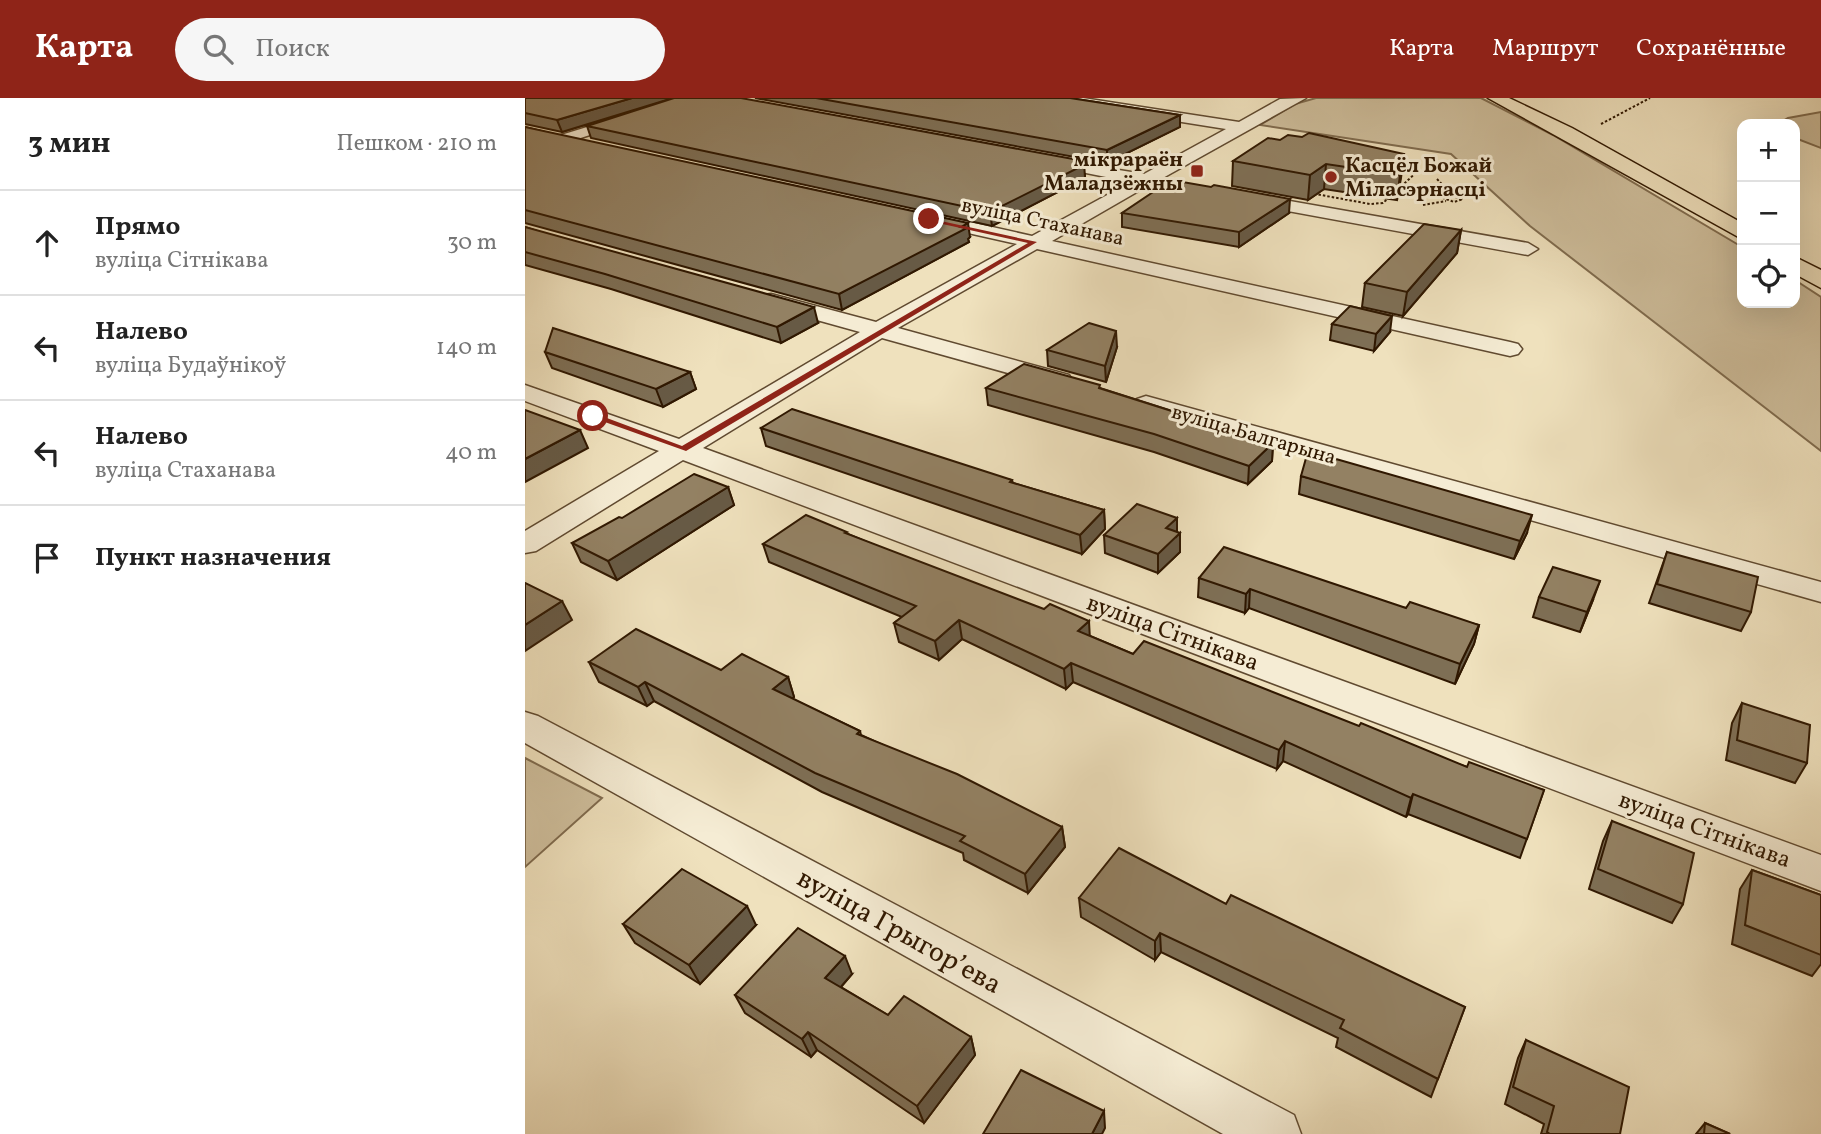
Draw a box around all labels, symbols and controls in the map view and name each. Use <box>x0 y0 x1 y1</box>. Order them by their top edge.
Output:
search box <box>175 18 665 81</box>
text: Карта <box>35 26 133 72</box>
icon: search <box>199 30 237 68</box>
text: Поиск <box>255 31 330 67</box>
text: Карта <box>1389 32 1454 66</box>
text: Маршрут <box>1492 32 1598 66</box>
text: Сохранённые <box>1636 32 1786 66</box>
map controls <box>1737 119 1800 308</box>
button: + <box>1737 119 1800 182</box>
text: 3 мин <box>28 123 111 165</box>
text: Пешком · 210 m <box>337 128 497 160</box>
place label: мікрараён Маладзёжны <box>1044 146 1183 199</box>
place label: Касцёл Божай Міласэрнасці <box>1345 152 1492 205</box>
marker: мікрараён Маладзёжны <box>1189 163 1205 179</box>
marker: Касцёл Божай Міласэрнасці <box>1323 169 1339 185</box>
button: − <box>1737 182 1800 245</box>
street label: вуліца Стаханава <box>959 191 1127 254</box>
route end <box>913 203 944 234</box>
text: Прямо <box>95 209 180 245</box>
icon: ahead <box>28 224 66 262</box>
text: 30 m <box>447 227 497 259</box>
text: вуліца Сітнікава <box>95 245 269 277</box>
button: locate <box>1737 245 1800 308</box>
text: Налево <box>95 314 188 350</box>
icon: left <box>28 329 66 367</box>
text: 140 m <box>436 332 497 364</box>
text: вуліца Будаўнікоў <box>95 350 286 382</box>
street label: вуліца Балгарына <box>1168 398 1339 473</box>
route start <box>577 400 608 431</box>
text: Налево <box>95 419 188 455</box>
icon: left <box>28 434 66 472</box>
text: 40 m <box>445 437 497 469</box>
text: вуліца Стаханава <box>95 455 276 487</box>
icon: arrive <box>28 539 66 577</box>
text: Пункт назначения <box>95 540 331 576</box>
street label: вуліца Сітнікава <box>1081 587 1263 681</box>
street label: вуліца Сітнікава <box>1613 784 1795 878</box>
street label: вуліца Грыгорʼева <box>789 860 1008 1005</box>

